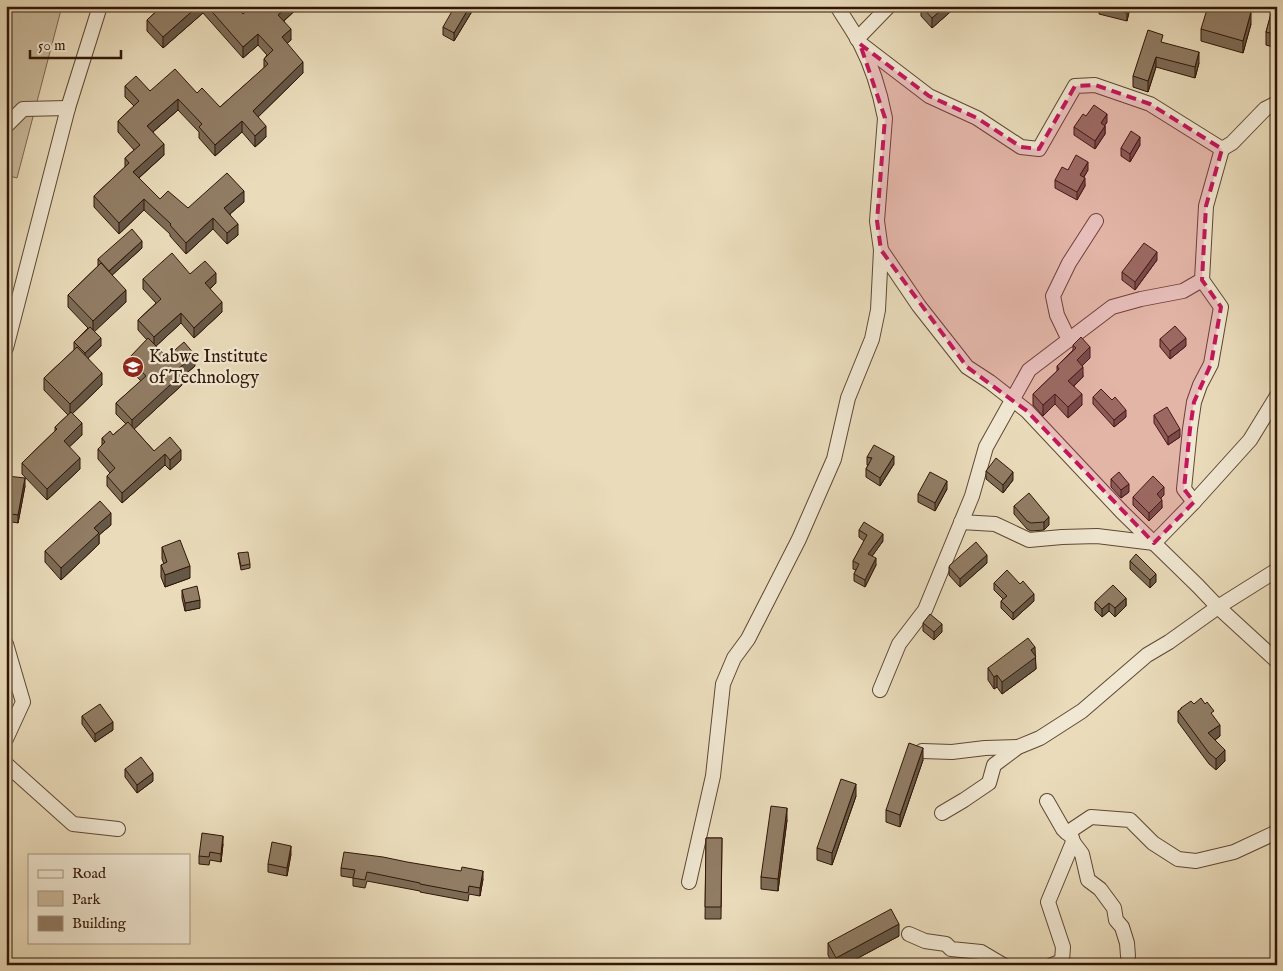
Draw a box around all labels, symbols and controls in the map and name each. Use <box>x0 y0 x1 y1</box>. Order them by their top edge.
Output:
scale bar <box>30 28 121 60</box>
text: 50 m <box>38 36 66 55</box>
place label: Kabwe Institute of Technology <box>149 346 268 390</box>
school or university icon: Kabwe Institute of Technology <box>121 355 145 379</box>
legend <box>28 854 190 944</box>
text: Road <box>72 864 107 883</box>
text: Park <box>72 890 102 909</box>
text: Building <box>72 914 127 933</box>

